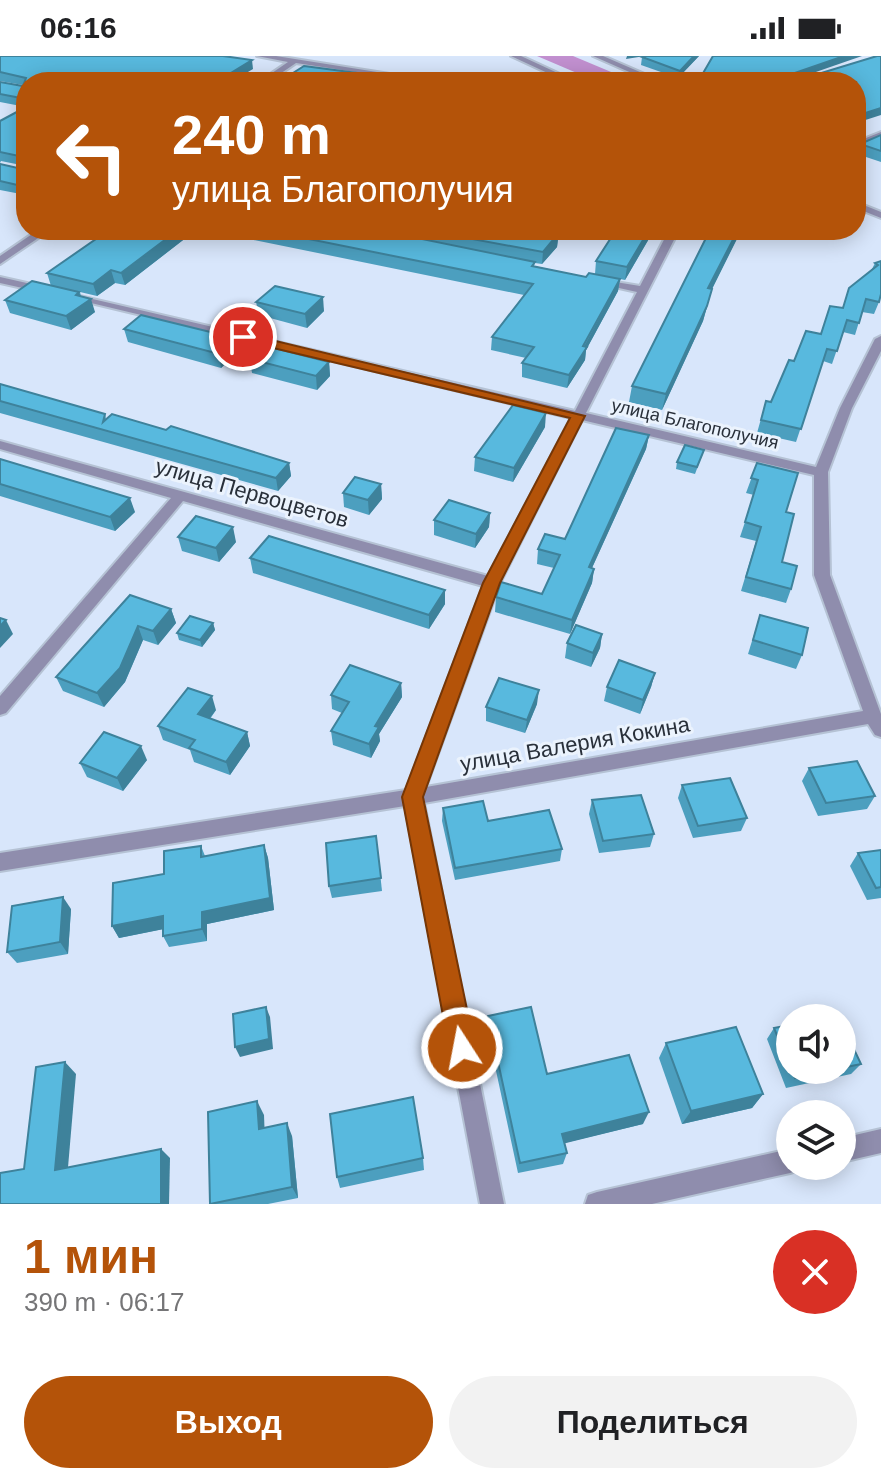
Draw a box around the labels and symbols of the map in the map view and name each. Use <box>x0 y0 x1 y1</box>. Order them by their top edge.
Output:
pin <box>209 303 277 371</box>
street label: улица Благополучия <box>610 395 780 453</box>
street label: улица Первоцветов <box>152 453 352 533</box>
street label: улица Валерия Кокина <box>458 711 692 776</box>
position arrow <box>420 1006 504 1090</box>

